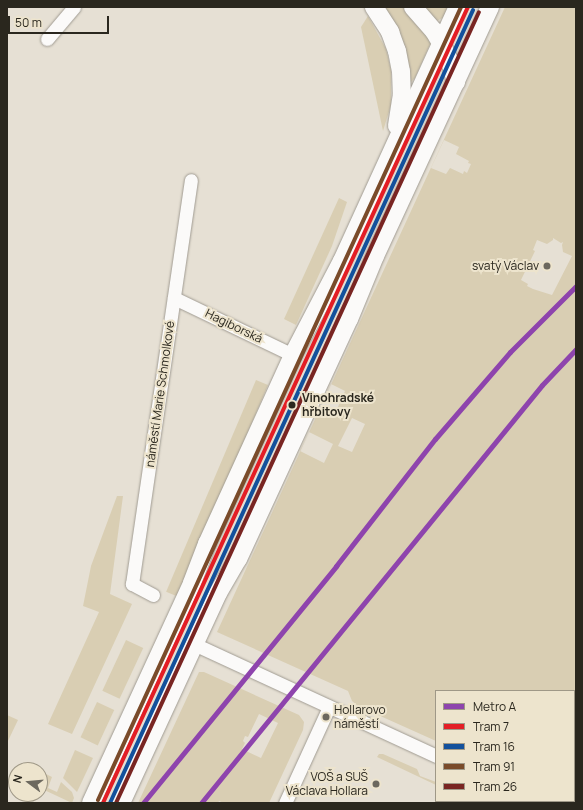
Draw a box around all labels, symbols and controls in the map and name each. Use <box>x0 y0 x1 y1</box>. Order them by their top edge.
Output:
scale bar <box>10 8 111 34</box>
text: 50 m <box>15 14 42 31</box>
place label: svatý Václav <box>472 259 539 273</box>
marker: svatý Václav <box>542 261 552 271</box>
street label: Hagiborská <box>203 306 265 346</box>
street label: náměstí Marie Schmolkové <box>143 320 177 468</box>
place label: Vinohradské hřbitovy <box>302 391 374 419</box>
marker: Vinohradské hřbitovy <box>285 398 299 412</box>
legend <box>435 690 575 802</box>
text: Metro A <box>473 698 516 715</box>
place label: Hollarovo náměstí <box>334 703 386 731</box>
marker: Hollarovo náměstí <box>321 712 331 722</box>
text: Tram 7 <box>473 718 509 735</box>
text: Tram 16 <box>473 738 515 755</box>
text: Tram 91 <box>473 758 515 775</box>
north arrow <box>8 762 48 802</box>
place label: VOŠ a SUŠ Václava Hollara <box>286 770 368 798</box>
text: N <box>9 773 25 785</box>
text: Tram 26 <box>473 778 517 795</box>
marker: VOŠ a SUŠ Václava Hollara <box>371 779 381 789</box>

